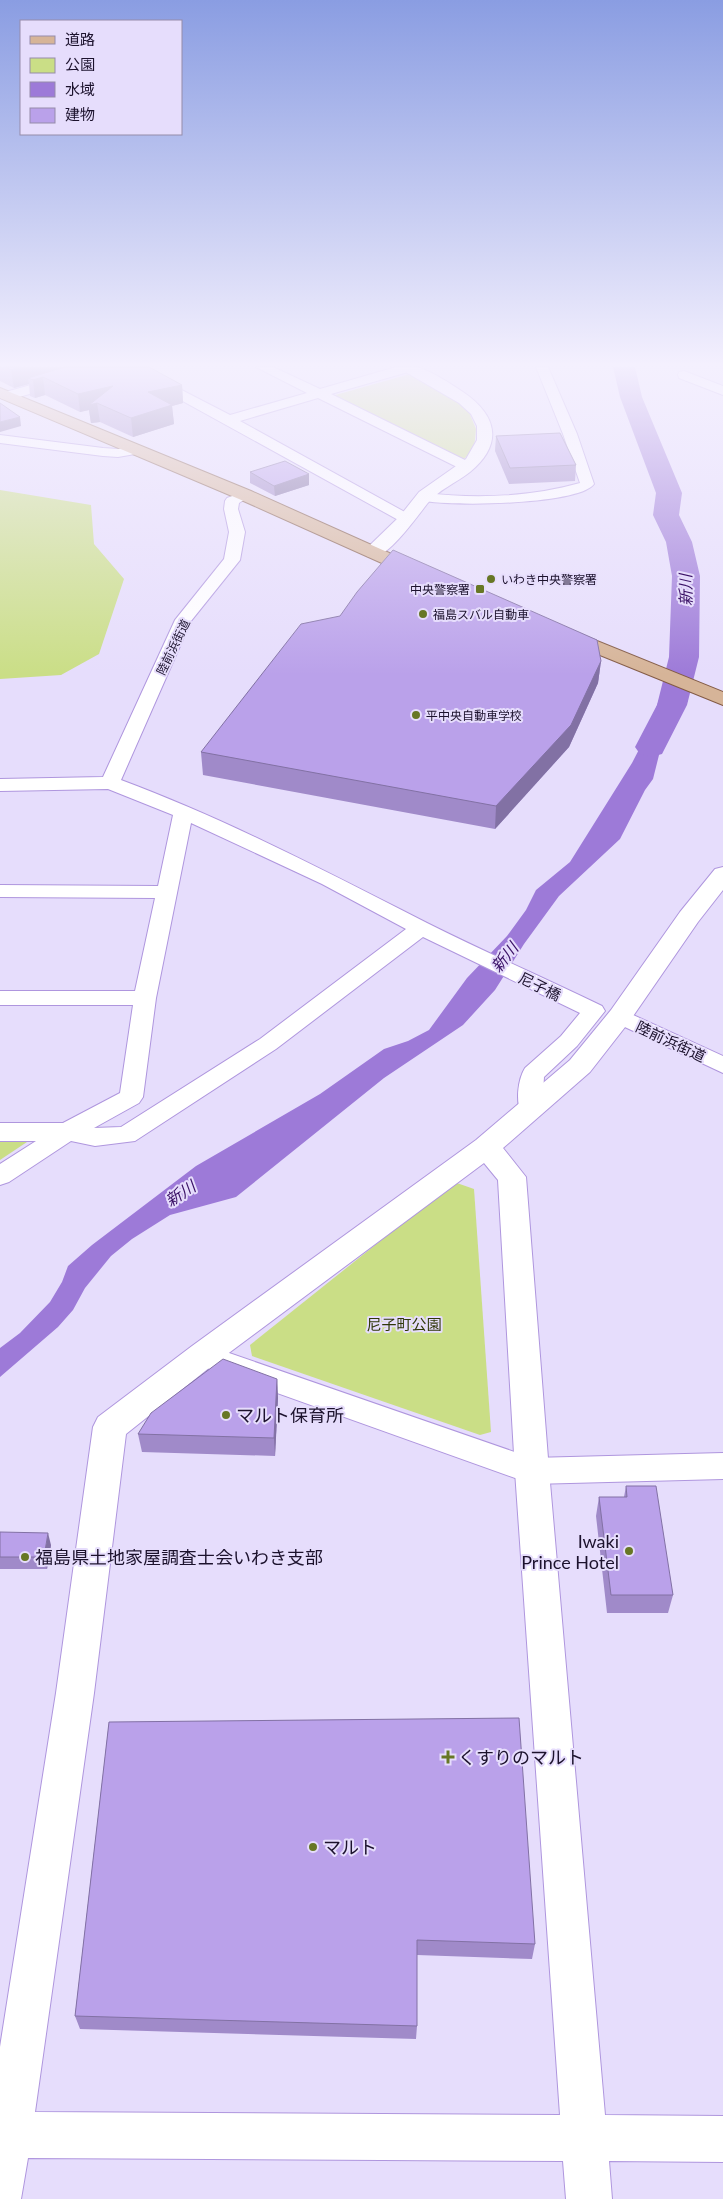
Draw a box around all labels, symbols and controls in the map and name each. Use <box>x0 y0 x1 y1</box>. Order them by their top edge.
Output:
legend <box>20 20 182 135</box>
text: 道路 <box>65 30 95 48</box>
text: 公園 <box>65 55 95 73</box>
text: 水域 <box>65 80 95 98</box>
text: 建物 <box>65 105 95 123</box>
place label: いわき中央警察署 <box>501 572 597 587</box>
water label: 新川 <box>675 572 695 606</box>
marker: いわき中央警察署 <box>485 573 497 585</box>
place label: 中央警察署 <box>410 582 470 597</box>
marker: 中央警察署 <box>474 583 486 595</box>
place label: 福島スバル自動車 <box>433 607 529 622</box>
marker: 福島スバル自動車 <box>417 608 429 620</box>
street label: 陸前浜街道 <box>153 617 193 677</box>
place label: 平中央自動車学校 <box>426 708 522 723</box>
marker: 平中央自動車学校 <box>410 709 422 721</box>
water label: 新川 <box>487 937 523 975</box>
street label: 尼子橋 <box>516 968 564 1004</box>
street label: 陸前浜街道 <box>633 1017 709 1065</box>
water label: 新川 <box>161 1175 200 1210</box>
park label: 尼子町公園 <box>366 1315 442 1333</box>
place label: マルト保育所 <box>236 1404 344 1426</box>
marker: マルト保育所 <box>220 1409 232 1421</box>
place label: Iwaki Prince Hotel <box>521 1530 619 1573</box>
marker: Iwaki Prince Hotel <box>623 1545 635 1557</box>
place label: 福島県土地家屋調査士会いわき支部 <box>35 1546 323 1568</box>
marker: 福島県土地家屋調査士会いわき支部 <box>19 1551 31 1563</box>
place label: くすりのマルト <box>458 1746 584 1768</box>
marker: くすりのマルト <box>442 1751 454 1763</box>
place label: マルト <box>323 1836 377 1858</box>
marker: マルト <box>307 1841 319 1853</box>

